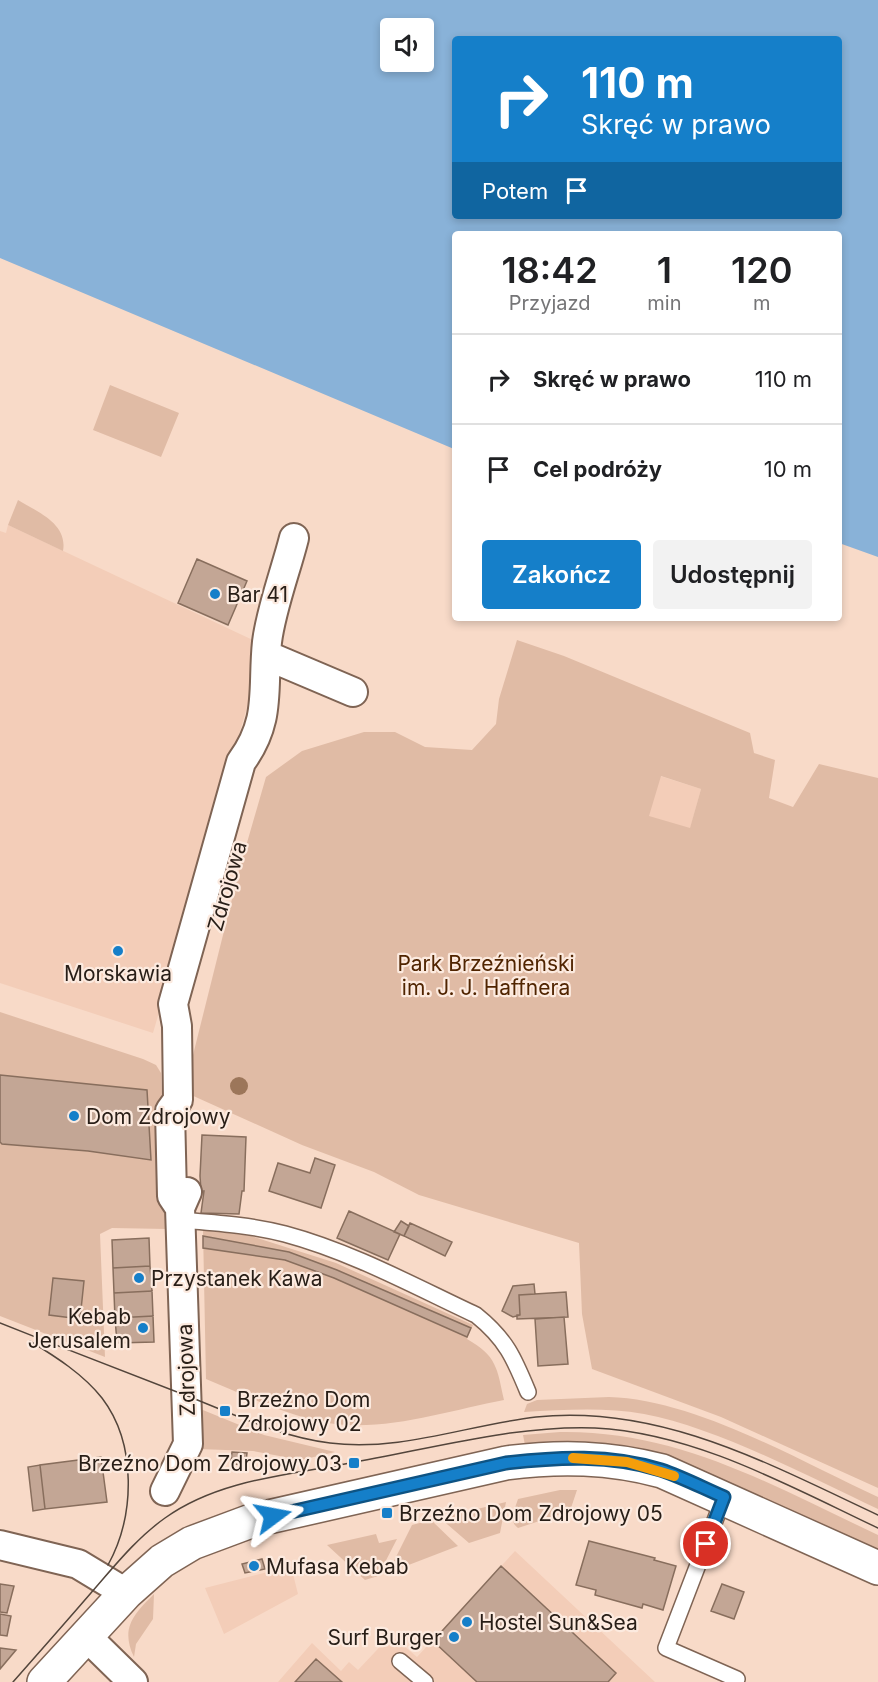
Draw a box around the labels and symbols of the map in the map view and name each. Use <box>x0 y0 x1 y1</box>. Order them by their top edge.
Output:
place label: Bar 41 <box>227 582 288 607</box>
marker: Bar 41 <box>208 587 222 601</box>
street label: Zdrojowa <box>202 838 252 934</box>
marker: Morskawia <box>111 944 125 958</box>
park label: Park Brzeźnieński im. J. J. Haffnera <box>397 951 575 1000</box>
place label: Morskawia <box>64 961 172 986</box>
place label: Dom Zdrojowy <box>86 1104 231 1129</box>
marker: Dom Zdrojowy <box>67 1109 81 1123</box>
place label: Przystanek Kawa <box>151 1266 323 1291</box>
marker: Przystanek Kawa <box>132 1271 146 1285</box>
place label: Kebab Jerusalem <box>28 1304 131 1353</box>
marker: Kebab Jerusalem <box>136 1321 150 1335</box>
street label: Zdrojowa <box>172 1323 200 1417</box>
place label: Brzeźno Dom Zdrojowy 02 <box>237 1387 371 1436</box>
marker: Brzeźno Dom Zdrojowy 02 <box>218 1404 232 1418</box>
place label: Brzeźno Dom Zdrojowy 03 <box>78 1451 342 1476</box>
marker: Brzeźno Dom Zdrojowy 03 <box>347 1456 361 1470</box>
position arrow <box>241 1484 305 1548</box>
place label: Brzeźno Dom Zdrojowy 05 <box>399 1501 663 1526</box>
marker: Brzeźno Dom Zdrojowy 05 <box>380 1506 394 1520</box>
pin <box>680 1518 731 1569</box>
place label: Mufasa Kebab <box>266 1554 409 1579</box>
marker: Mufasa Kebab <box>247 1559 261 1573</box>
place label: Hostel Sun&Sea <box>479 1610 638 1635</box>
marker: Hostel Sun&Sea <box>460 1615 474 1629</box>
place label: Surf Burger <box>327 1625 442 1650</box>
marker: Surf Burger <box>447 1630 461 1644</box>

